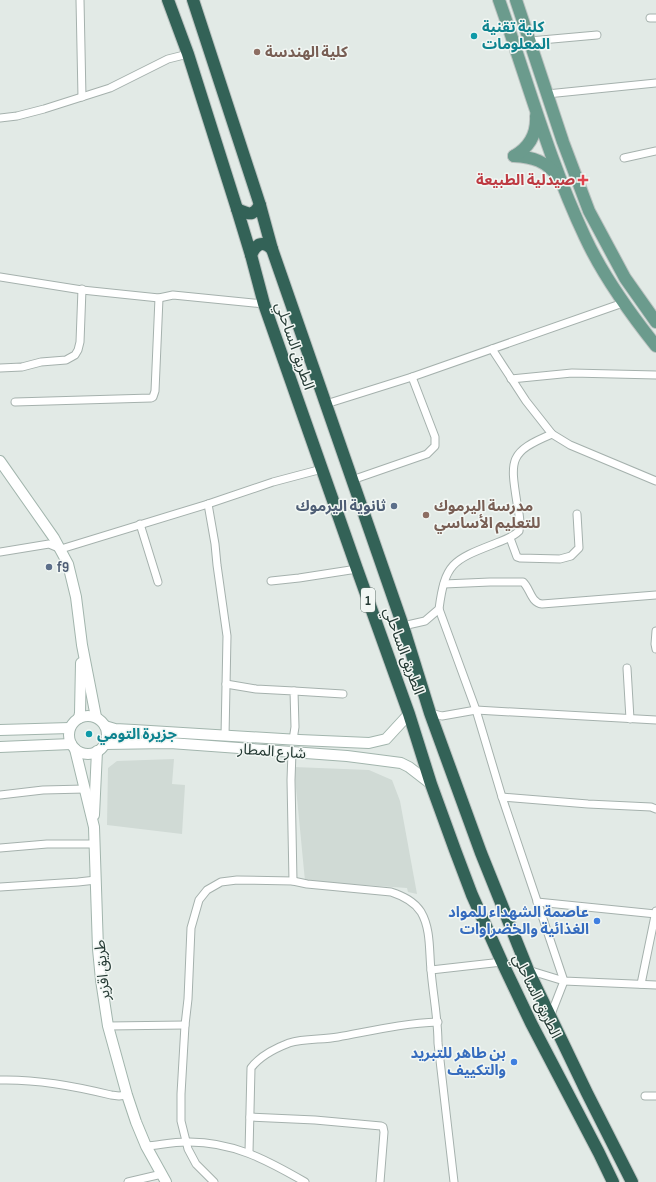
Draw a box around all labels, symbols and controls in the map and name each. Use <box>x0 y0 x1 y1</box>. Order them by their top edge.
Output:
place label: كلية تقنية المعلومات <box>482 18 550 54</box>
marker: كلية تقنية المعلومات <box>469 31 479 41</box>
place label: كلية الهندسة <box>265 43 348 62</box>
marker: كلية الهندسة <box>252 47 262 57</box>
place label: صيدلية الطبيعة <box>476 171 575 190</box>
marker: صيدلية الطبيعة <box>578 175 588 185</box>
street label: الطريق الساحلي <box>269 300 318 393</box>
place label: ثانوية اليرموك <box>296 497 386 516</box>
place label: مدرسة اليرموك للتعليم الأساسي <box>434 497 540 534</box>
marker: ثانوية اليرموك <box>389 501 399 511</box>
marker: مدرسة اليرموك للتعليم الأساسي <box>421 510 431 520</box>
place label: f9 <box>57 558 69 577</box>
marker: f9 <box>44 562 54 572</box>
road number: 1 <box>361 588 375 612</box>
street label: الطريق الساحلي <box>378 605 428 698</box>
place label: جزيرة التومي <box>97 725 178 745</box>
marker: جزيرة التومي <box>84 729 94 739</box>
street label: شارع المطار <box>236 740 307 765</box>
place label: عاصمة الشهداء للمواد الغذائية والخضراوات <box>448 903 589 939</box>
marker: عاصمة الشهداء للمواد الغذائية والخضراوات <box>592 916 602 926</box>
street label: طريق اقزير <box>90 939 115 1002</box>
street label: الطريق الساحلي <box>507 951 565 1042</box>
place label: بن طاهر للتبريد والتكييف <box>411 1044 506 1080</box>
marker: بن طاهر للتبريد والتكييف <box>509 1057 519 1067</box>

